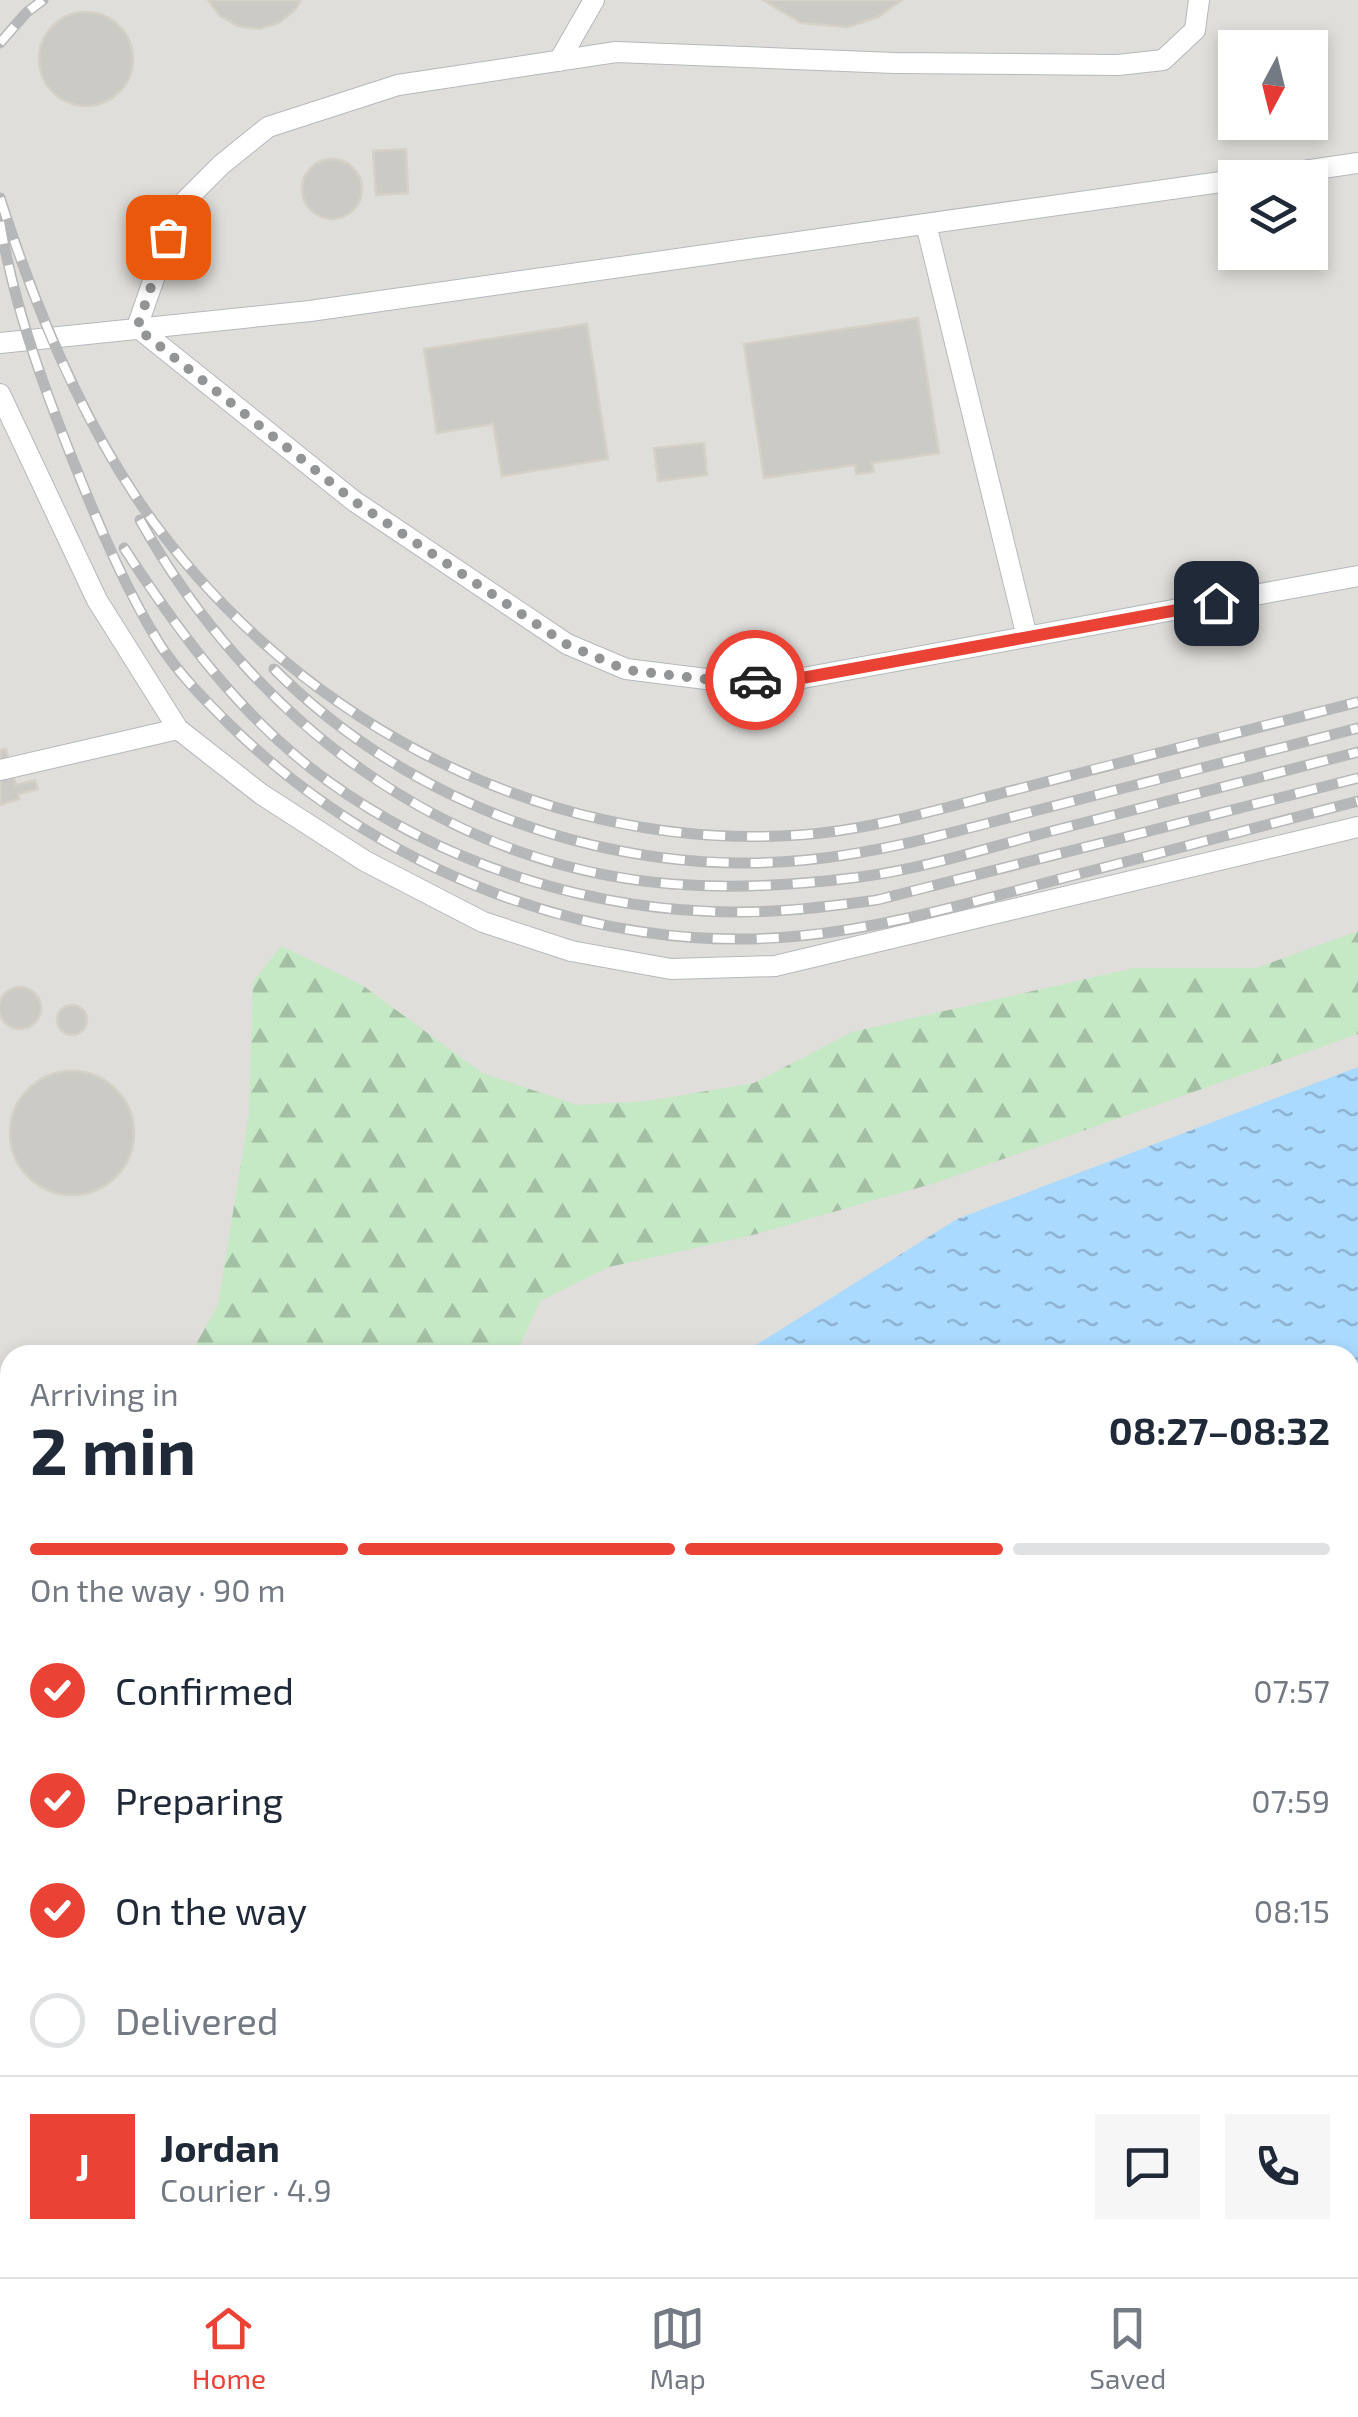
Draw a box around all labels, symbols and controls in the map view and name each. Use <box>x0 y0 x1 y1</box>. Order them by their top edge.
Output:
north arrow <box>1218 30 1328 140</box>
map controls <box>1218 30 1328 270</box>
button: layers <box>1218 160 1328 270</box>
pin <box>126 195 211 280</box>
icon: bag <box>141 210 196 265</box>
pin <box>1174 561 1259 646</box>
icon: home <box>1189 576 1244 631</box>
courier <box>705 630 805 730</box>
icon: car <box>728 653 783 708</box>
text: Arriving in <box>30 1374 179 1412</box>
text: 08:27–08:32 <box>1109 1407 1330 1453</box>
text: 2 min <box>30 1410 196 1488</box>
text: On the way · 90 m <box>30 1570 286 1608</box>
icon: check <box>30 1663 85 1718</box>
text: Confirmed <box>115 1667 294 1713</box>
text: 07:57 <box>1253 1671 1330 1709</box>
icon: check <box>30 1773 85 1828</box>
text: Preparing <box>115 1777 283 1823</box>
text: 07:59 <box>1251 1781 1330 1819</box>
icon: check <box>30 1883 85 1938</box>
text: On the way <box>115 1887 307 1933</box>
text: 08:15 <box>1254 1891 1330 1929</box>
text: Delivered <box>115 1997 279 2043</box>
button: chat <box>1095 2114 1200 2219</box>
button: phone <box>1225 2114 1330 2219</box>
text: Jordan <box>160 2124 280 2170</box>
text: J <box>75 2143 90 2189</box>
text: Courier · 4.9 <box>160 2170 332 2208</box>
tab: Home <box>192 2301 266 2395</box>
tab: Map <box>650 2301 706 2395</box>
tab: Saved <box>1089 2301 1166 2395</box>

